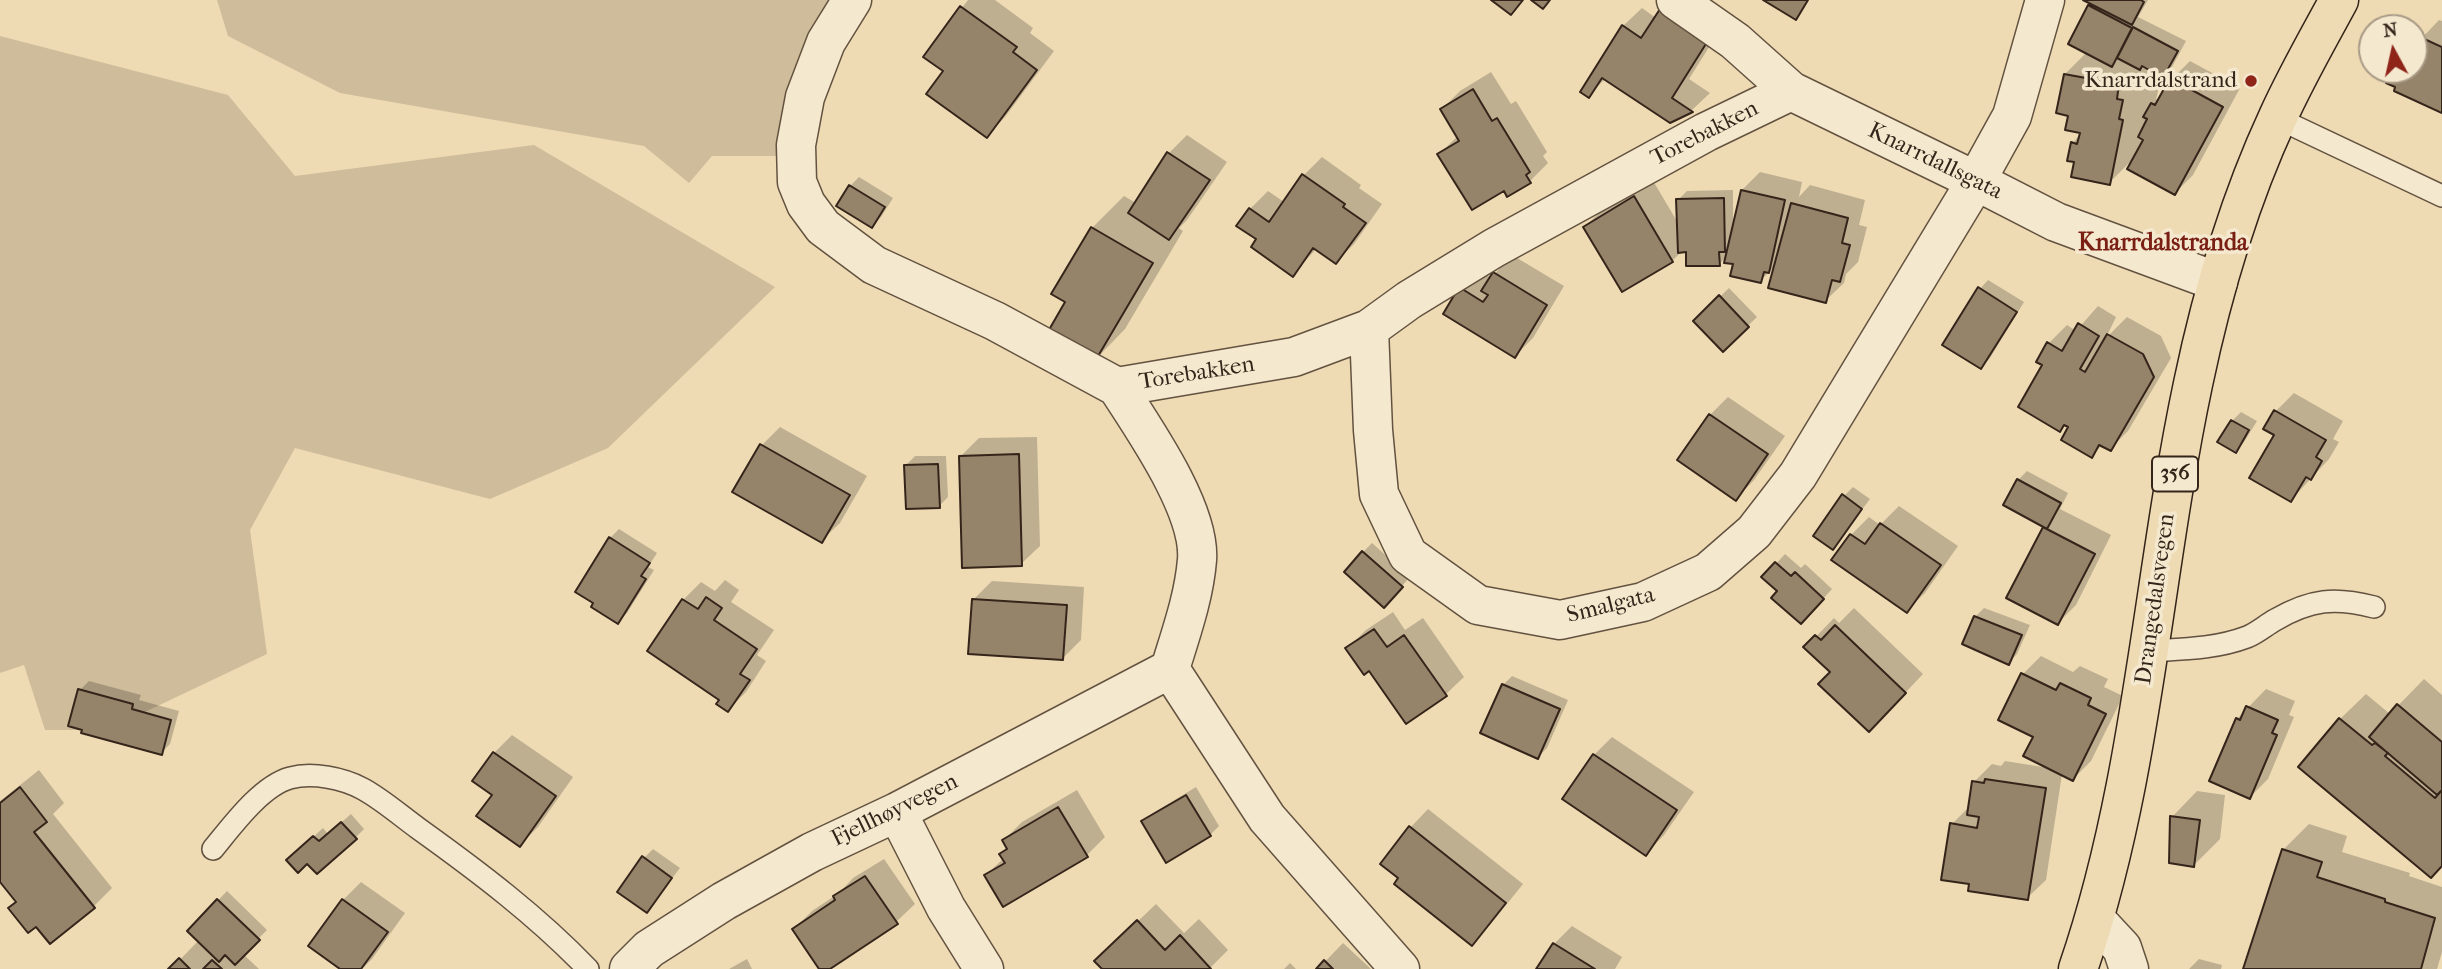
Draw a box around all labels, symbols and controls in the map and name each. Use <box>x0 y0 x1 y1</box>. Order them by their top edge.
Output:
north arrow <box>2358 14 2428 84</box>
text: N <box>2382 18 2399 42</box>
place label: Knarrdalstrand <box>2085 67 2237 95</box>
marker: Knarrdalstrand <box>2243 73 2259 89</box>
street label: Torebakken <box>1647 95 1763 173</box>
street label: Knarrdallsgata <box>1863 118 2007 206</box>
district label: Knarrdalstranda <box>2078 230 2248 258</box>
street label: Torebakken <box>1137 351 1257 397</box>
road number: 356 <box>2152 456 2198 491</box>
street label: Drangedalsvegen <box>2130 512 2182 686</box>
street label: Smalgata <box>1564 582 1658 630</box>
street label: Fjellhøyvegen <box>827 768 963 854</box>

